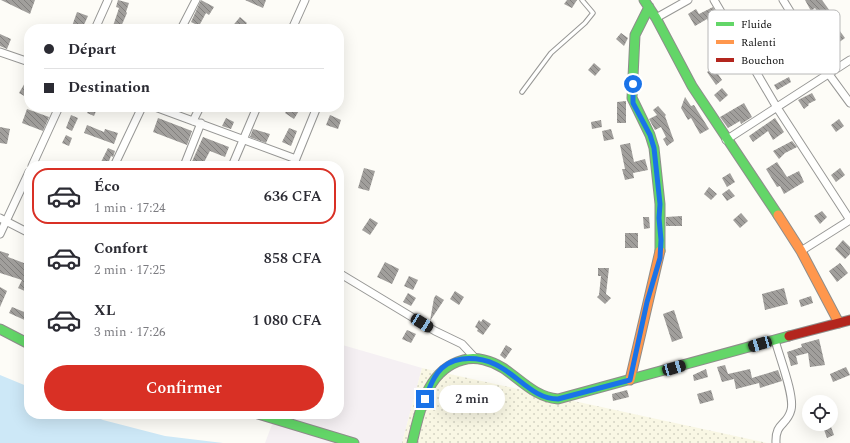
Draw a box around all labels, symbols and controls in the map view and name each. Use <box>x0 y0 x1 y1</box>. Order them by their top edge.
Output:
legend <box>708 10 840 74</box>
text: Fluide <box>741 16 772 33</box>
text: Ralenti <box>741 34 776 51</box>
text: Départ <box>68 38 116 61</box>
text: Bouchon <box>741 52 784 69</box>
route start <box>624 75 642 93</box>
text: Destination <box>68 76 150 99</box>
text: Éco <box>94 175 120 198</box>
icon: car <box>46 178 82 214</box>
text: 636 CFA <box>264 185 322 208</box>
text: 1 min · 17:24 <box>94 198 166 218</box>
text: Confort <box>94 237 148 260</box>
icon: car <box>46 240 82 276</box>
text: 858 CFA <box>264 247 322 270</box>
text: 2 min · 17:25 <box>94 260 166 280</box>
text: XL <box>94 299 115 322</box>
icon: car <box>46 302 82 338</box>
text: 1 080 CFA <box>252 309 322 332</box>
car <box>409 312 435 334</box>
text: 3 min · 17:26 <box>94 322 166 342</box>
car <box>747 335 773 353</box>
car <box>661 359 687 377</box>
button: Confirmer <box>44 365 324 411</box>
callout: 2 min <box>439 385 505 413</box>
text: 2 min <box>455 389 489 409</box>
route end <box>416 390 434 408</box>
map controls <box>802 395 838 431</box>
button: locate <box>802 395 838 431</box>

